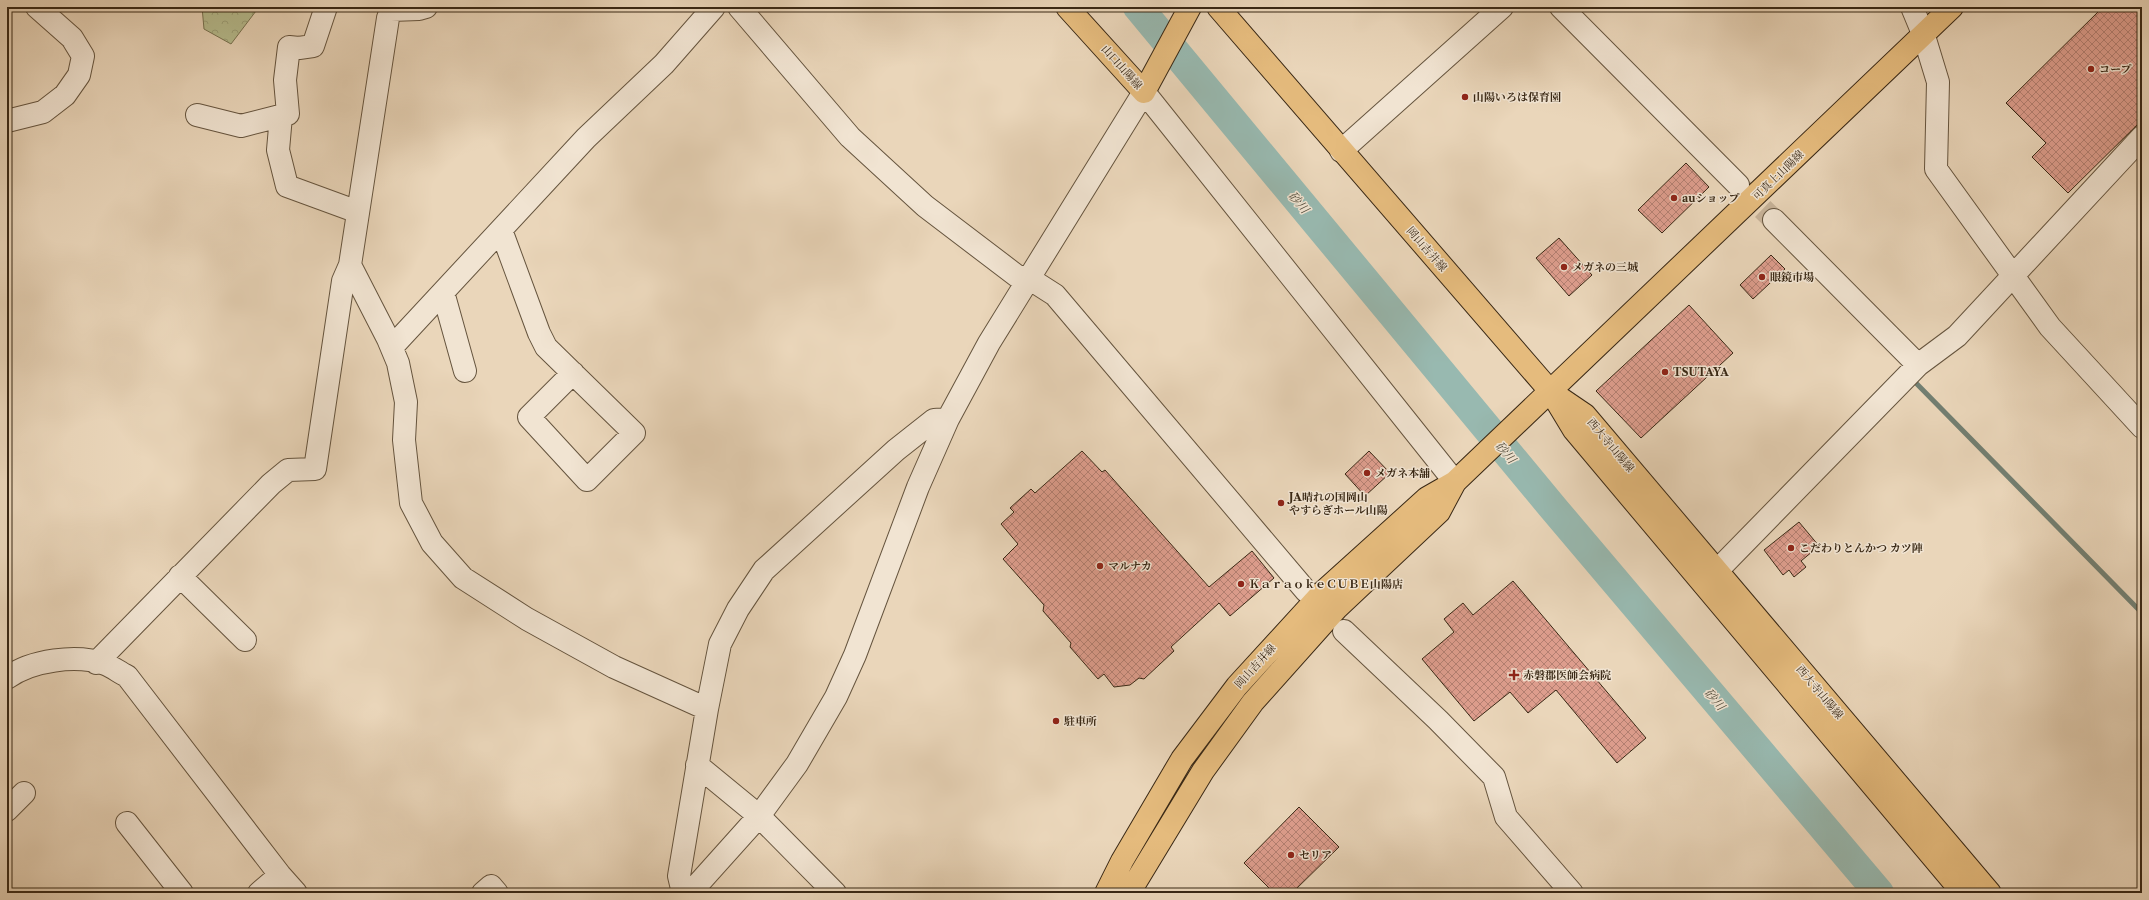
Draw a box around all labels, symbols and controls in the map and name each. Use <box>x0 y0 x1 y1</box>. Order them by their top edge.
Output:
street label: 山口山陽線 <box>1098 42 1146 92</box>
place label: コープ <box>2099 62 2131 76</box>
marker: コープ <box>2086 64 2096 74</box>
place label: 山陽いろは保育園 <box>1473 90 1561 104</box>
marker: 山陽いろは保育園 <box>1460 92 1470 102</box>
street label: 可真上山陽線 <box>1749 147 1807 203</box>
water label: 砂川 <box>1286 188 1314 218</box>
place label: auショップ <box>1682 191 1739 205</box>
marker: auショップ <box>1669 193 1679 203</box>
street label: 岡山吉井線 <box>1404 224 1450 274</box>
place label: メガネの三城 <box>1572 260 1639 274</box>
marker: メガネの三城 <box>1559 262 1569 272</box>
place label: 眼鏡市場 <box>1770 270 1814 284</box>
marker: 眼鏡市場 <box>1757 272 1767 282</box>
place label: TSUTAYA <box>1673 365 1729 379</box>
marker: TSUTAYA <box>1660 367 1670 377</box>
street label: 西大寺山陽線 <box>1584 415 1638 475</box>
water label: 砂川 <box>1493 438 1521 468</box>
place label: メガネ本舗 <box>1375 466 1430 480</box>
marker: メガネ本舗 <box>1362 468 1372 478</box>
place label: JA晴れの国岡山 やすらぎホール山陽 <box>1287 490 1388 517</box>
marker: JA晴れの国岡山 やすらぎホール山陽 <box>1276 498 1286 508</box>
place label: こだわりとんかつ カツ陣 <box>1799 541 1923 555</box>
marker: こだわりとんかつ カツ陣 <box>1786 543 1796 553</box>
place label: マルナカ <box>1108 559 1152 573</box>
marker: マルナカ <box>1095 561 1105 571</box>
place label: ＫａｒａｏｋｅＣＵＢＥ山陽店 <box>1249 577 1403 591</box>
marker: ＫａｒａｏｋｅＣＵＢＥ山陽店 <box>1236 579 1246 589</box>
street label: 岡山吉井線 <box>1231 641 1279 691</box>
street label: 西大寺山陽線 <box>1793 662 1847 722</box>
place label: 赤磐郡医師会病院 <box>1523 668 1611 682</box>
marker: 赤磐郡医師会病院 <box>1508 669 1520 681</box>
water label: 砂川 <box>1702 685 1730 715</box>
place label: 駐車所 <box>1064 714 1097 728</box>
marker: 駐車所 <box>1051 716 1061 726</box>
place label: セリア <box>1299 848 1332 862</box>
marker: セリア <box>1286 850 1296 860</box>

